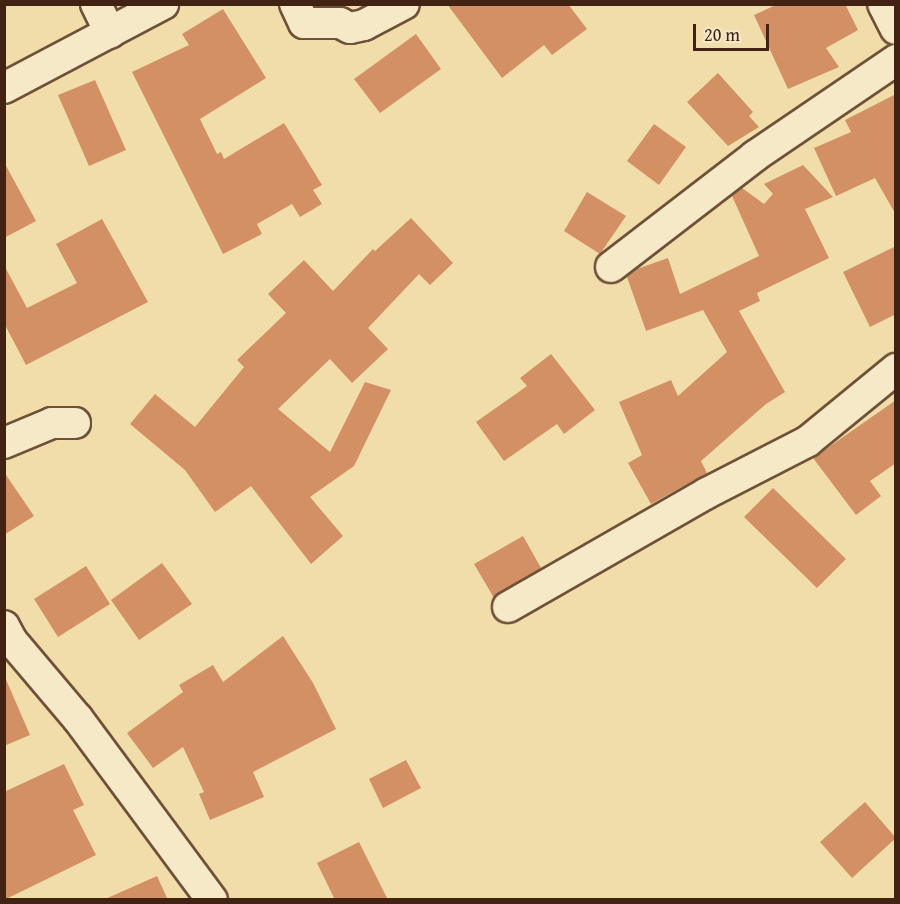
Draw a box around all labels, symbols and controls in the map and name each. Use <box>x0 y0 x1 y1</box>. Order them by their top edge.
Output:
scale bar <box>696 12 772 50</box>
text: 20 m <box>704 21 740 48</box>

